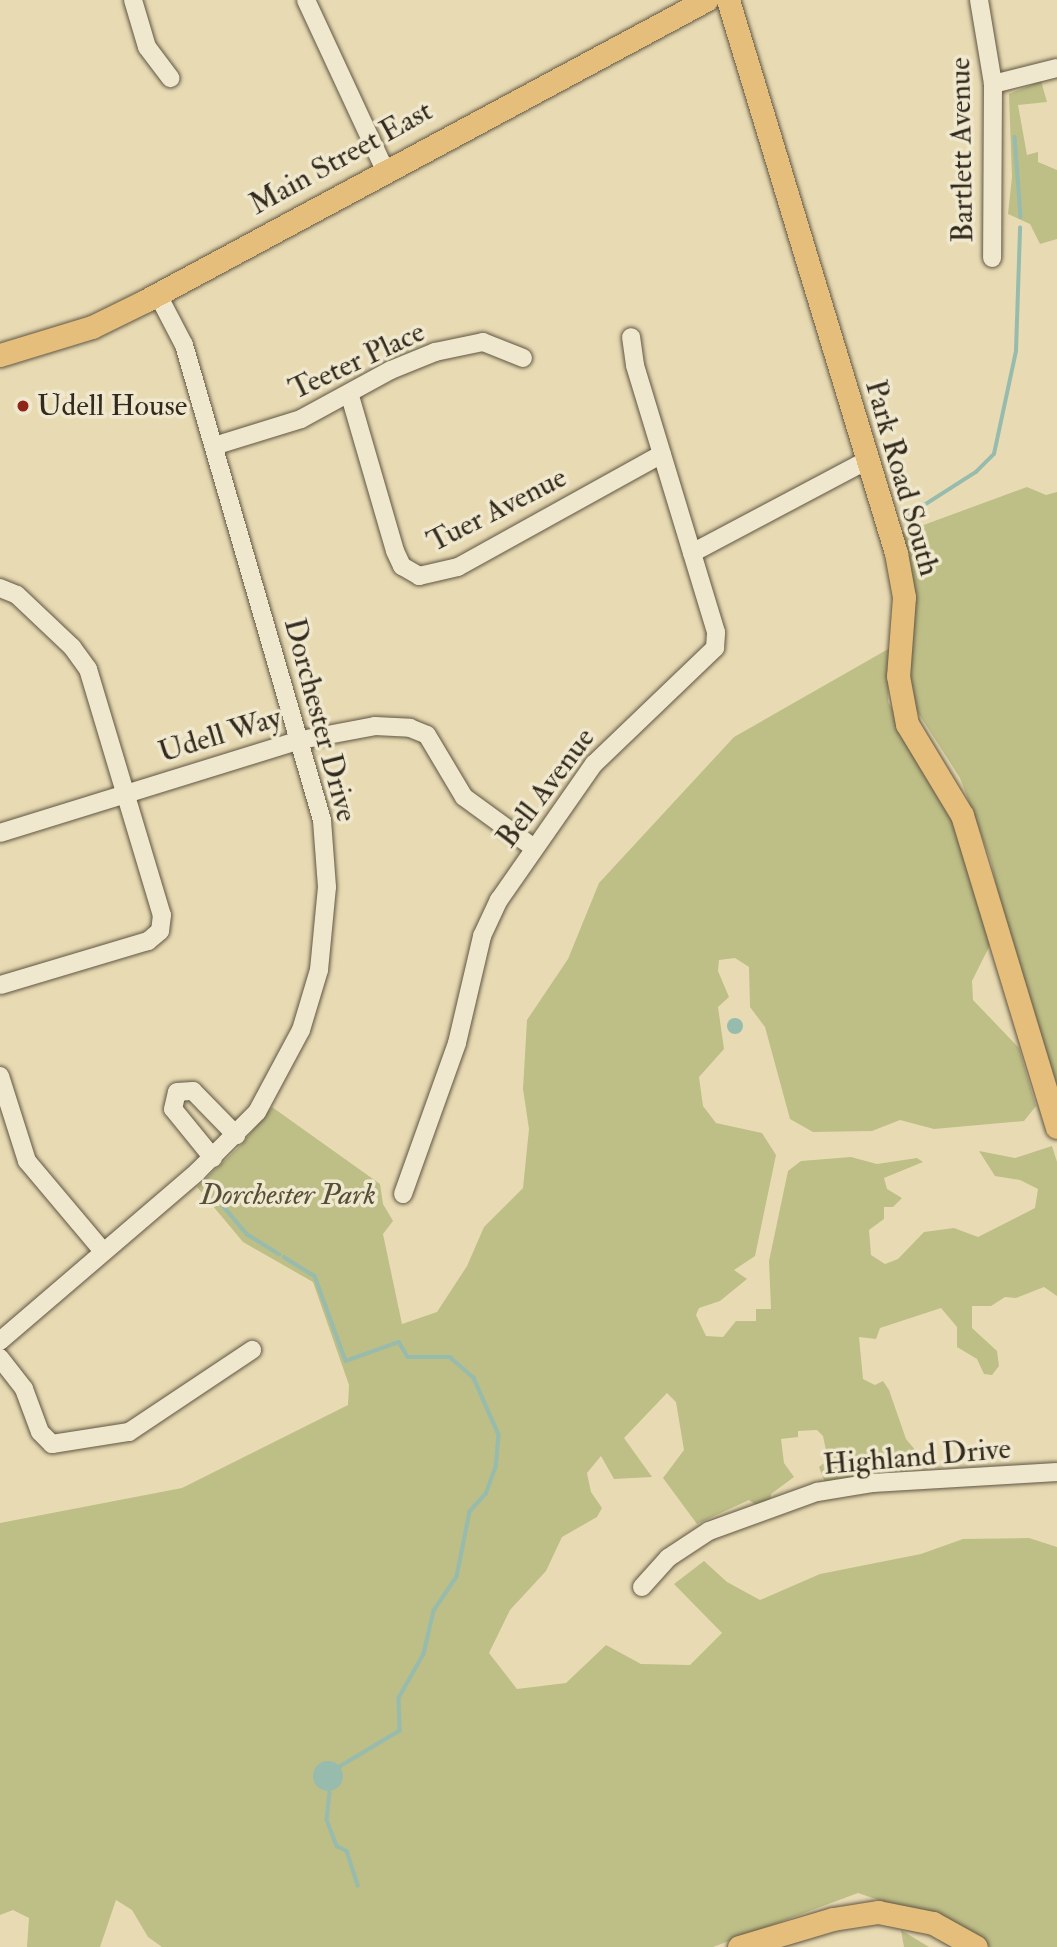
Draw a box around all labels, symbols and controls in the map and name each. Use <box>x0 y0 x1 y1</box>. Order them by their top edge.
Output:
street label: Bartlett Avenue <box>942 57 982 243</box>
street label: Main Street East <box>243 93 439 223</box>
street label: Teeter Place <box>283 314 431 408</box>
street label: Park Road South <box>857 376 947 580</box>
place label: Udell House <box>37 388 187 424</box>
marker: Udell House <box>15 398 31 414</box>
street label: Tuer Avenue <box>421 460 573 560</box>
street label: Dorchester Drive <box>276 614 364 826</box>
street label: Udell Way <box>154 699 286 771</box>
street label: Bell Avenue <box>489 721 603 855</box>
park label: Dorchester Park <box>200 1177 376 1213</box>
street label: Highland Drive <box>822 1431 1012 1483</box>

